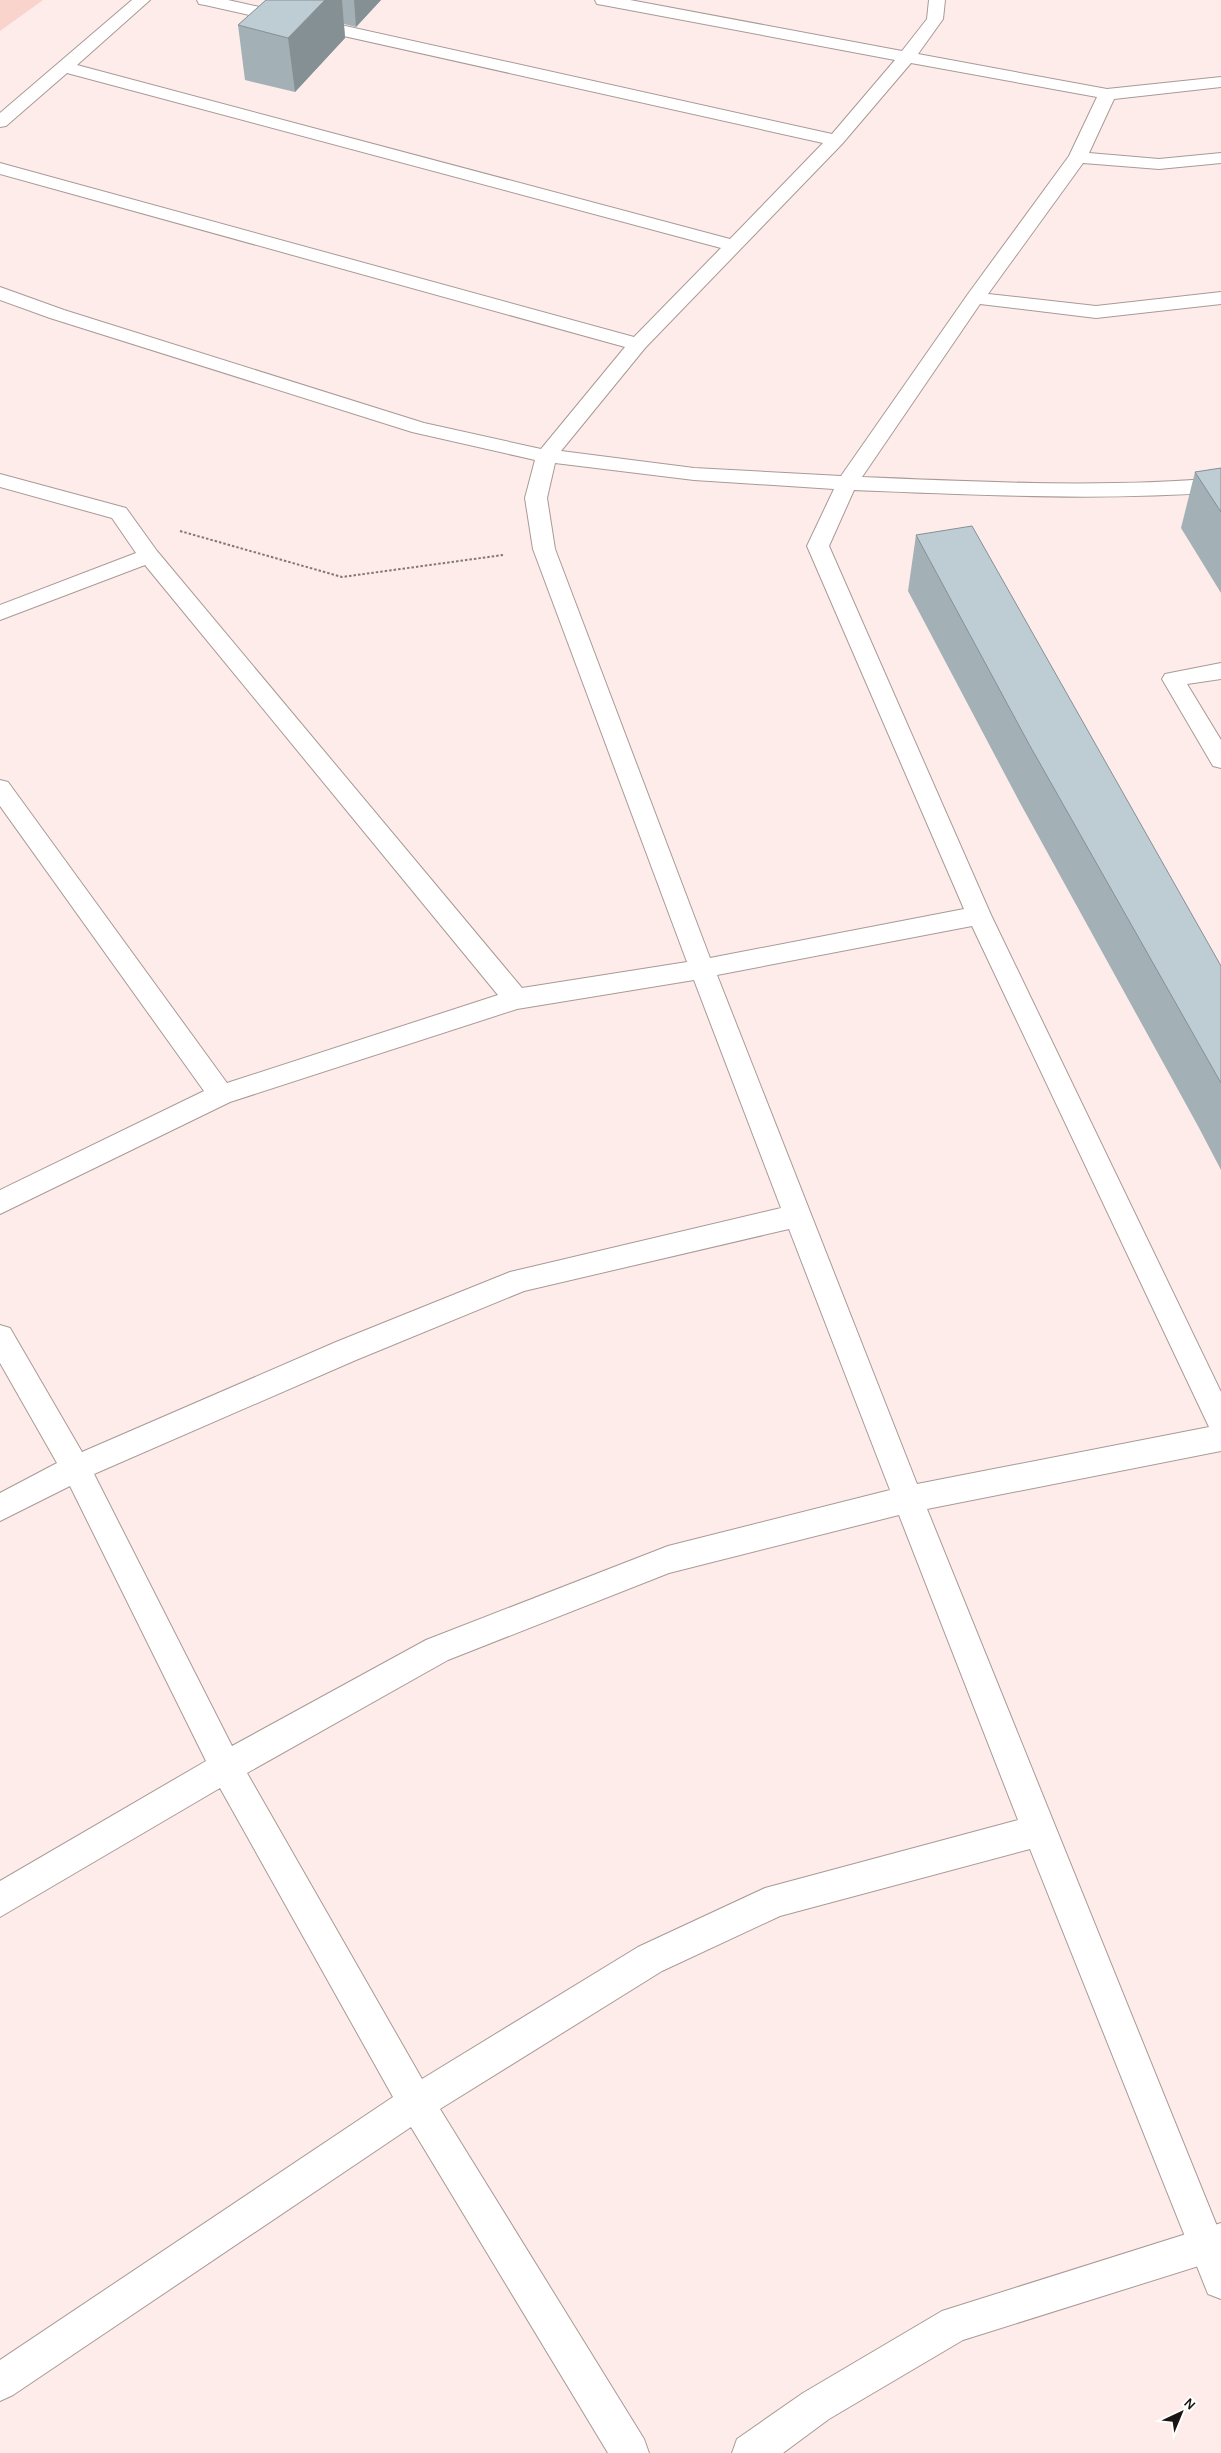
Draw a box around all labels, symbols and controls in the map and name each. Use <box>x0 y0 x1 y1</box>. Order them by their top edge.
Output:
north arrow <box>1156 2388 1206 2438</box>
text: N <box>1180 2394 1199 2414</box>

